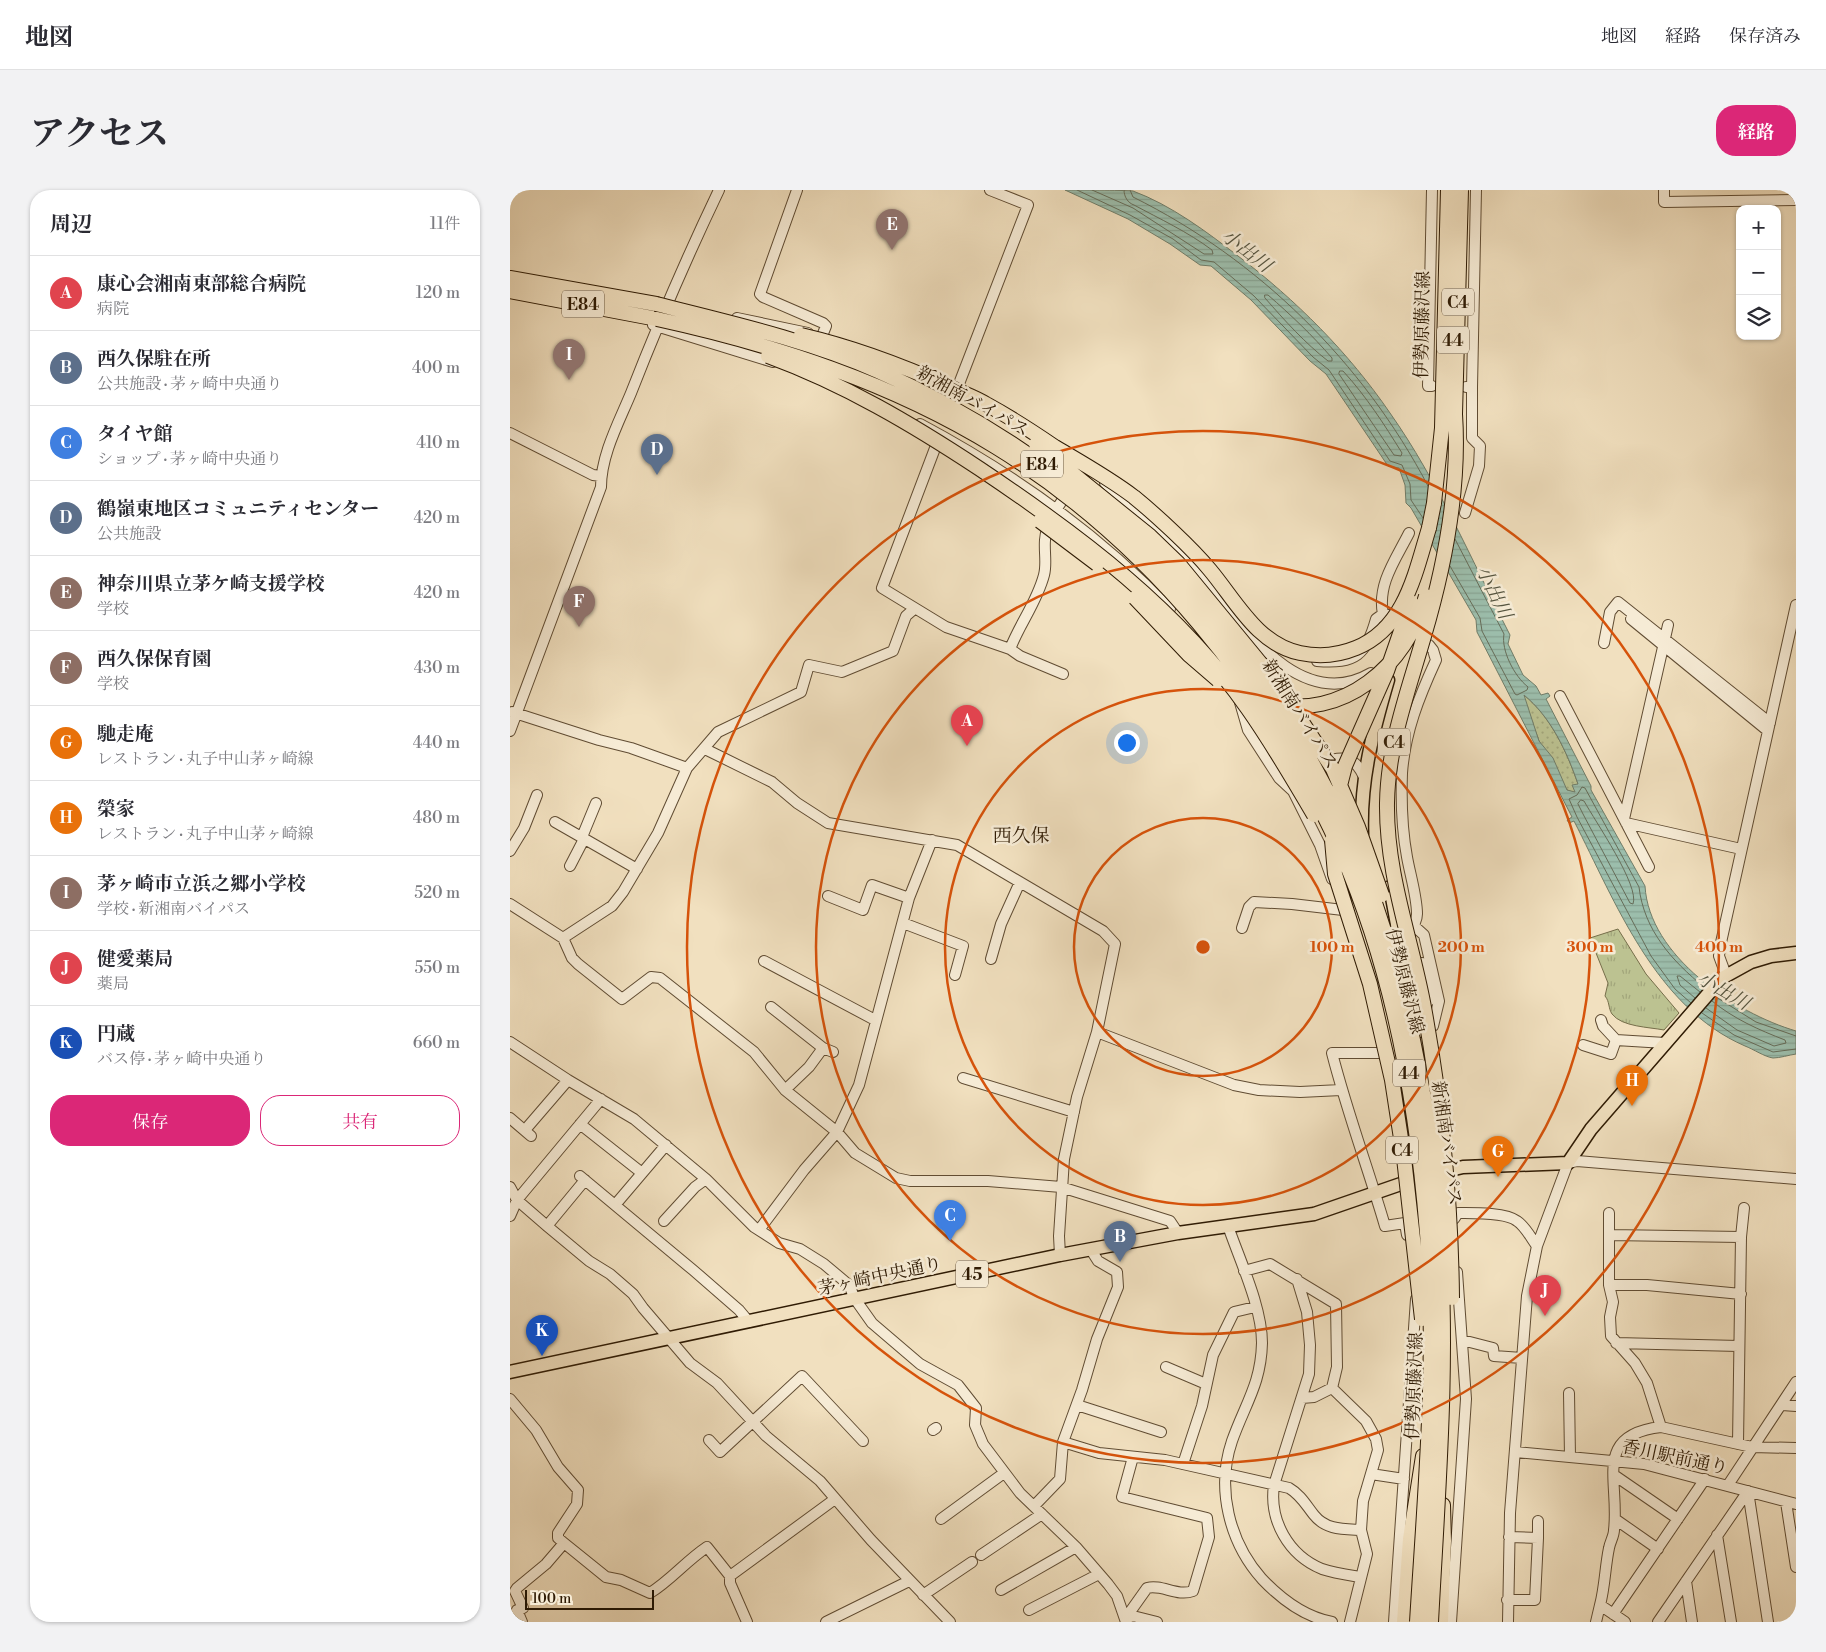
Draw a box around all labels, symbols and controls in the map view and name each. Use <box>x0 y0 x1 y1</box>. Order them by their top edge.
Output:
text: 地図 <box>25 23 73 53</box>
text: 地図 <box>1601 25 1637 48</box>
text: 経路 <box>1665 25 1701 48</box>
text: 保存済み <box>1729 25 1801 48</box>
button: 経路 <box>1716 105 1796 156</box>
text: アクセス <box>30 113 169 156</box>
map controls <box>1736 205 1781 340</box>
button: + <box>1736 205 1781 250</box>
pin: E <box>876 209 908 250</box>
text: 周辺 <box>50 212 92 238</box>
text: 11件 <box>430 214 460 234</box>
water label: 小出川 <box>1217 224 1278 279</box>
button: − <box>1736 250 1781 295</box>
street label: 伊勢原藤沢線 <box>1410 271 1435 379</box>
text: 康心会湘南東部総合病院 <box>97 272 306 296</box>
text: A <box>60 283 72 303</box>
text: 120 m <box>416 283 460 303</box>
road number: C4 <box>1442 288 1474 315</box>
road number: E84 <box>562 290 604 318</box>
button: layers <box>1736 295 1781 340</box>
text: 病院 <box>97 299 129 319</box>
road number: 44 <box>1437 326 1469 354</box>
pin: I <box>553 339 585 380</box>
text: 西久保駐在所 <box>97 347 211 371</box>
text: B <box>60 358 72 378</box>
text: 400 m <box>412 358 460 378</box>
street label: 新湘南バイパス <box>912 361 1033 442</box>
text: 公共施設 · 茅ヶ崎中央通り <box>97 374 282 394</box>
text: タイヤ館 <box>97 422 173 446</box>
text: C <box>60 433 72 453</box>
text: 410 m <box>416 433 460 453</box>
pin: D <box>641 434 673 475</box>
text: ショップ · 茅ヶ崎中央通り <box>97 449 282 469</box>
road number: E84 <box>1021 450 1063 478</box>
text: 鶴嶺東地区コミュニティセンター <box>97 497 379 521</box>
text: D <box>60 508 72 528</box>
text: 420 m <box>413 508 460 528</box>
text: 公共施設 <box>97 524 161 544</box>
water label: 小出川 <box>1471 562 1518 625</box>
text: 神奈川県立茅ケ崎支援学校 <box>97 572 325 596</box>
text: E <box>60 583 72 603</box>
text: 420 m <box>413 583 460 603</box>
pin: F <box>563 586 595 627</box>
text: 学校 <box>97 599 129 619</box>
text: 西久保保育園 <box>97 647 211 671</box>
street label: 新湘南バイパス <box>1257 655 1343 774</box>
text: F <box>60 658 72 678</box>
text: 430 m <box>414 658 460 678</box>
text: 学校 <box>97 674 129 694</box>
pin: A <box>951 705 983 746</box>
text: 馳走庵 <box>97 722 154 746</box>
road number: C4 <box>1378 728 1410 756</box>
your location <box>1114 730 1140 756</box>
text: G <box>60 733 72 753</box>
text: 440 m <box>413 733 460 753</box>
text: レストラン · 丸子中山茅ヶ崎線 <box>97 749 314 769</box>
text: 榮家 <box>97 797 135 821</box>
text: H <box>59 808 73 828</box>
text: 480 m <box>413 808 460 828</box>
text: レストラン · 丸子中山茅ヶ崎線 <box>97 824 314 844</box>
district label: 西久保 <box>992 824 1050 848</box>
text: 茅ヶ崎市立浜之郷小学校 <box>97 872 306 896</box>
text: I <box>63 883 69 903</box>
text: 520 m <box>414 883 460 903</box>
text: 学校 · 新湘南バイパス <box>97 899 250 919</box>
street label: 伊勢原藤沢線 <box>1380 926 1429 1036</box>
centre of rings <box>1194 938 1212 956</box>
text: 100 m <box>1310 938 1355 957</box>
text: 200 m <box>1437 938 1485 957</box>
text: 300 m <box>1567 938 1614 957</box>
text: 400 m <box>1695 938 1743 957</box>
text: 健愛薬局 <box>97 947 173 971</box>
text: J <box>63 958 69 978</box>
text: 550 m <box>414 958 460 978</box>
water label: 小出川 <box>1693 966 1756 1017</box>
text: 薬局 <box>97 974 129 994</box>
text: 円蔵 <box>97 1022 135 1046</box>
text: K <box>60 1033 72 1053</box>
text: 660 m <box>413 1033 460 1053</box>
text: バス停 · 茅ヶ崎中央通り <box>97 1049 266 1069</box>
road number: 44 <box>1393 1060 1425 1086</box>
pin: H <box>1616 1065 1648 1106</box>
street label: 新湘南バイパス <box>1426 1079 1467 1207</box>
button: 保存 <box>50 1095 250 1146</box>
button: 共有 <box>260 1095 460 1146</box>
road number: C4 <box>1386 1136 1418 1164</box>
pin: G <box>1482 1136 1514 1177</box>
pin: C <box>934 1200 966 1241</box>
pin: B <box>1104 1221 1136 1262</box>
street label: 茅ヶ崎中央通り <box>816 1252 944 1301</box>
road number: 45 <box>956 1260 988 1288</box>
pin: J <box>1529 1275 1561 1316</box>
pin: K <box>526 1315 558 1356</box>
street label: 伊勢原藤沢線 <box>1401 1332 1428 1440</box>
street label: 香川駅前通り <box>1620 1435 1730 1480</box>
scale bar <box>525 1587 654 1610</box>
text: 100 m <box>532 1590 571 1608</box>

